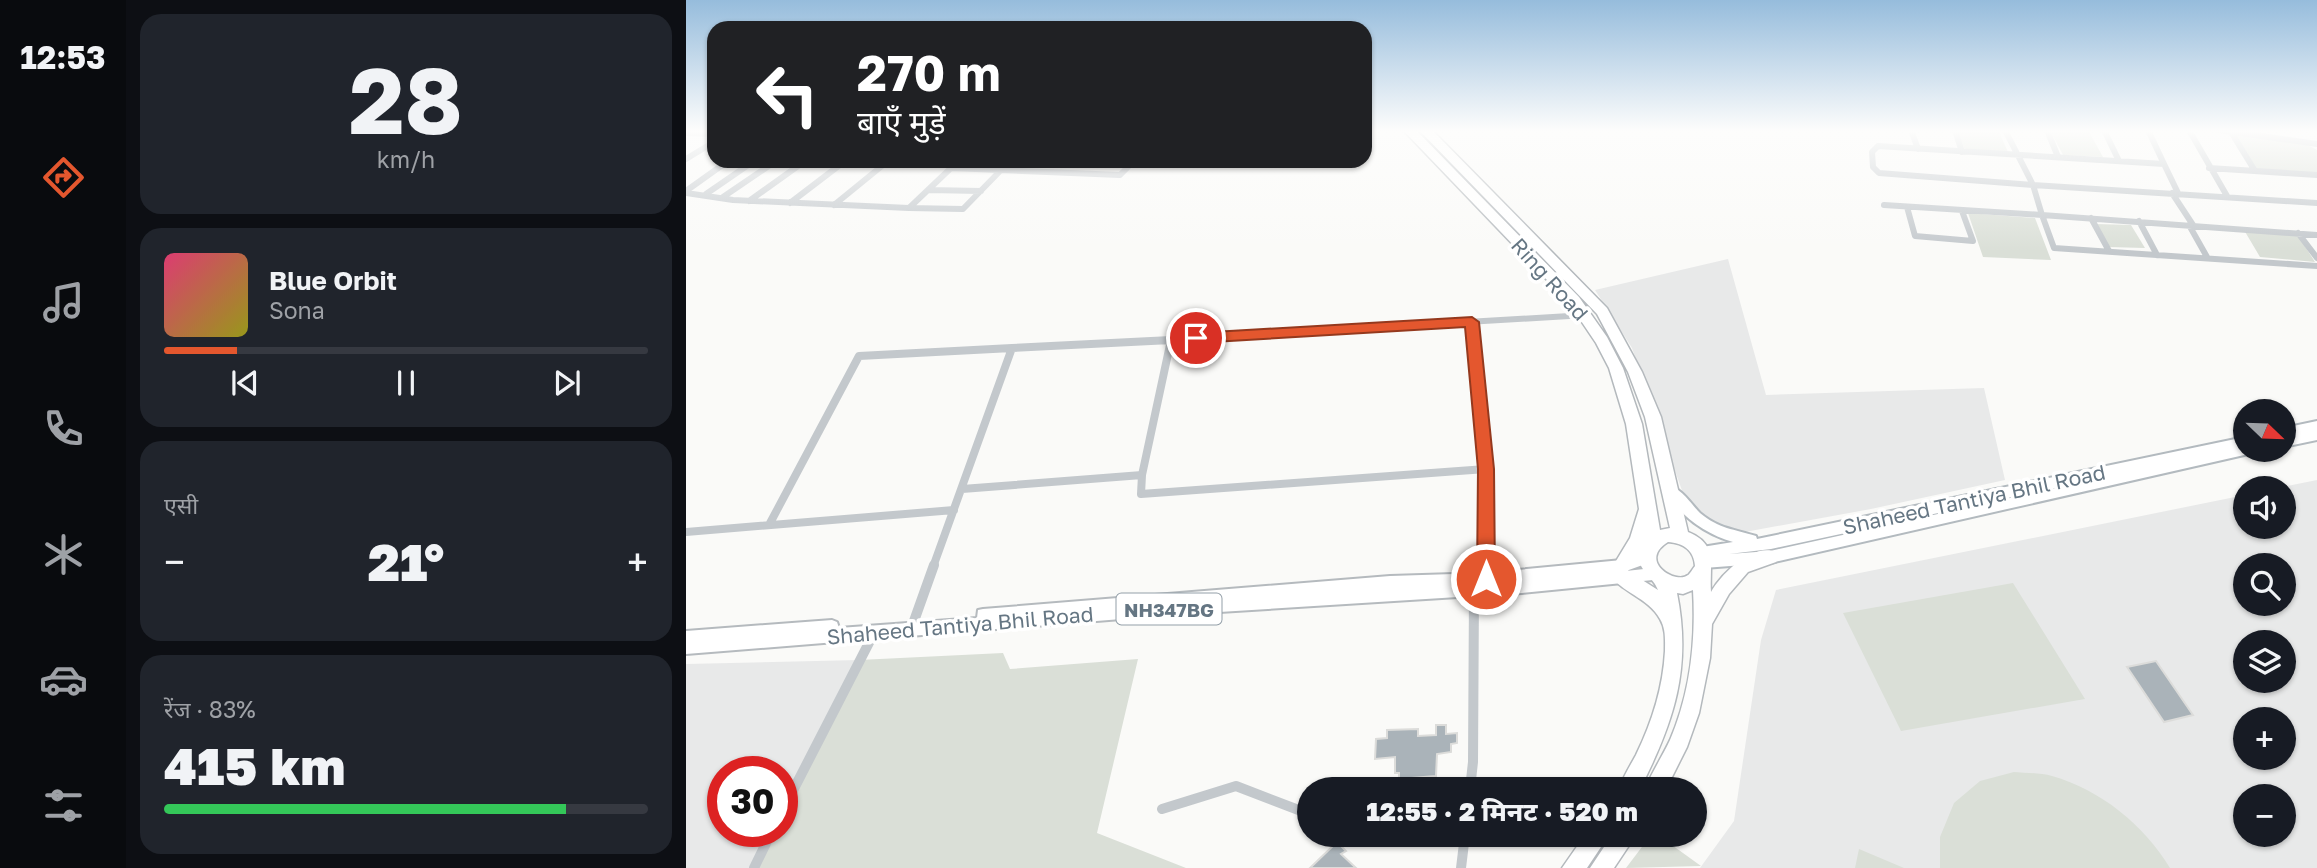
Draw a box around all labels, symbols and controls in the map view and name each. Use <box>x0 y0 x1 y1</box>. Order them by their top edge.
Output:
text: 12:53 <box>20 38 106 76</box>
text: 270 m <box>857 43 1001 102</box>
text: 28 <box>349 45 463 154</box>
icon: left <box>742 49 833 140</box>
text: बाएँ मुड़ें <box>857 103 946 141</box>
text: km/h <box>377 145 435 173</box>
icon: directions <box>39 153 88 202</box>
street label: Ring Road <box>1506 232 1594 326</box>
text: Blue Orbit <box>269 265 397 296</box>
icon: music <box>39 278 88 327</box>
text: Sona <box>269 296 325 324</box>
pin <box>1166 308 1226 368</box>
icon: arrive <box>1177 319 1215 357</box>
icon: previous <box>226 364 264 402</box>
icon: pause <box>387 364 425 402</box>
icon: next <box>548 364 586 402</box>
north arrow <box>2233 399 2296 462</box>
map controls <box>2233 399 2296 847</box>
icon: phone <box>39 404 88 453</box>
street label: Shaheed Tantiya Bhil Road <box>1840 458 2108 540</box>
button: sound <box>2233 476 2296 539</box>
text: एसी <box>164 491 198 519</box>
icon: climate <box>39 530 88 579</box>
text: 21° <box>368 530 444 592</box>
text: − <box>164 539 185 584</box>
text: + <box>627 539 648 584</box>
position arrow <box>1449 542 1523 616</box>
button: search <box>2233 553 2296 616</box>
road number: NH347BG <box>1116 594 1222 624</box>
street label: Shaheed Tantiya Bhil Road <box>826 600 1094 650</box>
button: layers <box>2233 630 2296 693</box>
icon: car <box>39 655 88 704</box>
text: रेंज · 83% <box>164 695 256 723</box>
button: + <box>2233 707 2296 770</box>
text: 415 km <box>164 734 346 796</box>
speed limit sign: 30 <box>707 756 798 847</box>
icon: filters <box>39 781 88 830</box>
button: − <box>2233 784 2296 847</box>
text: 12:55 · 2 मिनट · 520 m <box>1366 796 1638 827</box>

